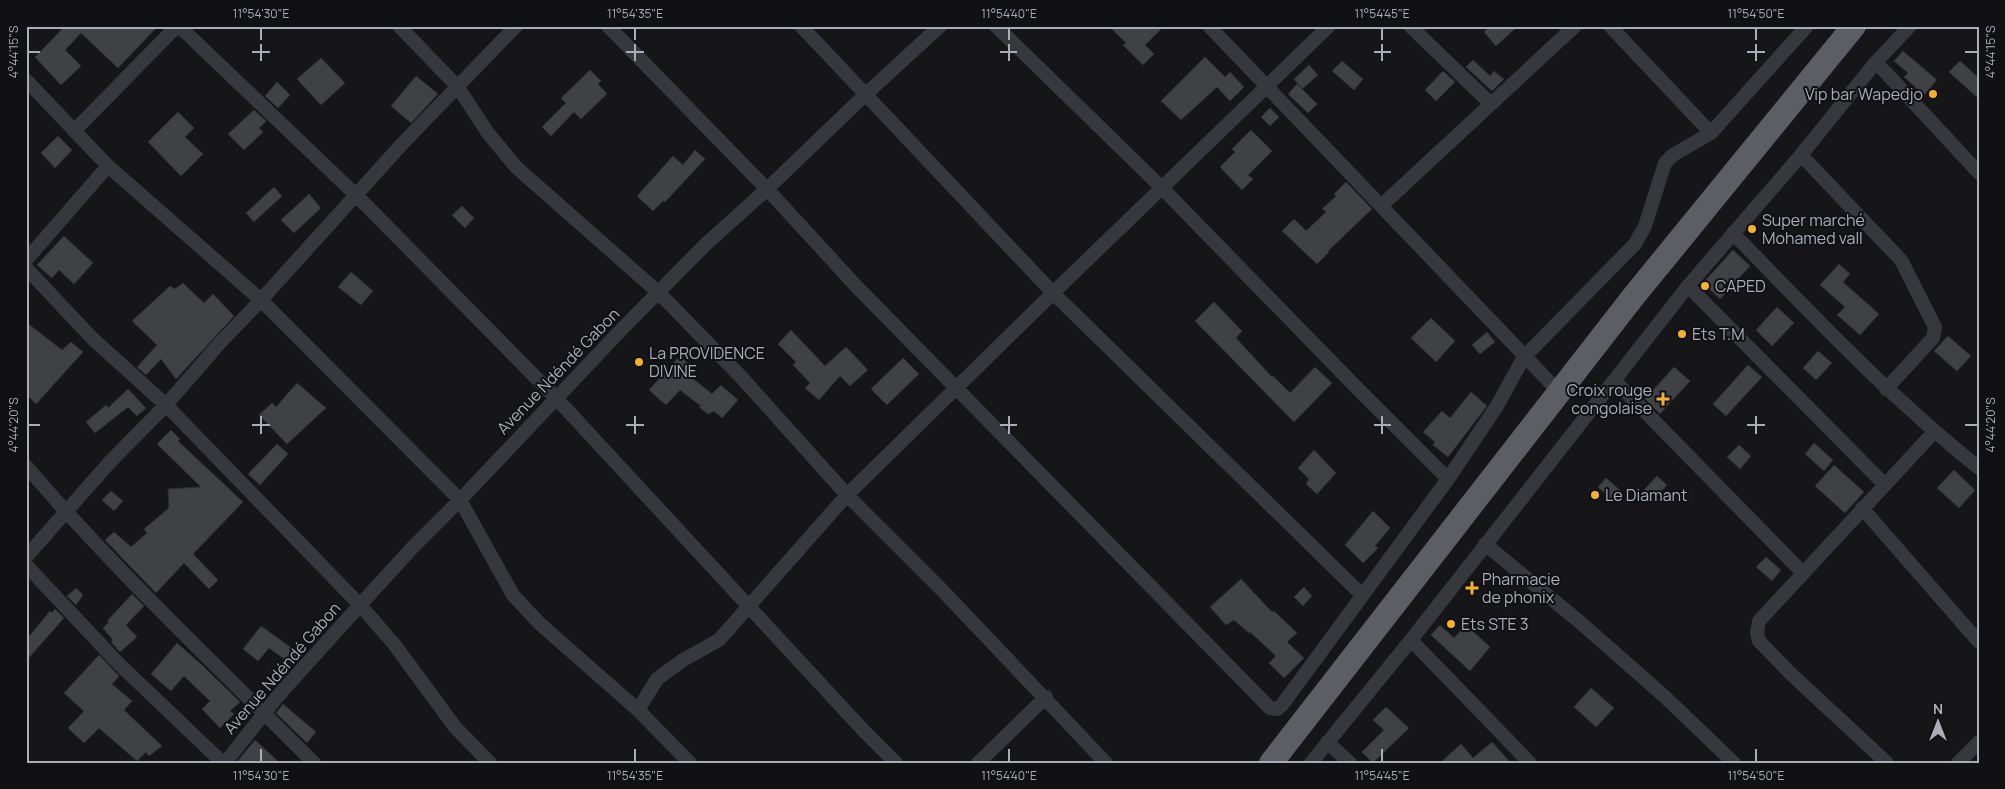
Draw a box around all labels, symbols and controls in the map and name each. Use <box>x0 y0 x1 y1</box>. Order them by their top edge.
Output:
text: 11°54'30"E <box>233 5 289 22</box>
text: 11°54'35"E <box>607 5 663 22</box>
text: 11°54'40"E <box>981 5 1037 22</box>
text: 11°54'45"E <box>1354 5 1410 22</box>
text: 11°54'50"E <box>1728 5 1785 22</box>
text: 4°44'15"S <box>5 26 22 78</box>
text: 4°44'15"S <box>1982 26 1999 78</box>
place label: Vip bar Wapedjo <box>1805 83 1923 105</box>
marker: Vip bar Wapedjo <box>1927 88 1939 100</box>
place label: Super marché Mohamed vall <box>1762 209 1865 249</box>
marker: Super marché Mohamed vall <box>1746 223 1758 235</box>
place label: CAPED <box>1715 275 1766 297</box>
marker: CAPED <box>1699 280 1711 292</box>
street label: Avenue Ndéndé Gabon <box>492 303 624 439</box>
place label: Ets T.M <box>1692 323 1745 345</box>
marker: Ets T.M <box>1676 328 1688 340</box>
place label: La PROVIDENCE DIVINE <box>649 342 765 382</box>
marker: La PROVIDENCE DIVINE <box>633 356 645 368</box>
place label: Croix rouge congolaise <box>1567 379 1652 419</box>
marker: Croix rouge congolaise <box>1656 392 1670 406</box>
text: 4°44'20"S <box>5 397 22 453</box>
text: 4°44'20"S <box>1982 397 1999 453</box>
place label: Le Diamant <box>1605 484 1687 506</box>
marker: Le Diamant <box>1589 489 1601 501</box>
place label: Pharmacie de phonix <box>1482 568 1560 608</box>
marker: Pharmacie de phonix <box>1466 582 1478 594</box>
street label: Avenue Ndéndé Gabon <box>219 598 345 738</box>
place label: Ets STE 3 <box>1461 613 1529 635</box>
marker: Ets STE 3 <box>1445 618 1457 630</box>
north arrow <box>1912 696 1962 746</box>
text: N <box>1933 699 1943 718</box>
text: 11°54'30"E <box>233 767 289 784</box>
text: 11°54'35"E <box>607 767 663 784</box>
text: 11°54'40"E <box>981 767 1037 784</box>
text: 11°54'45"E <box>1354 767 1410 784</box>
text: 11°54'50"E <box>1728 767 1785 784</box>

